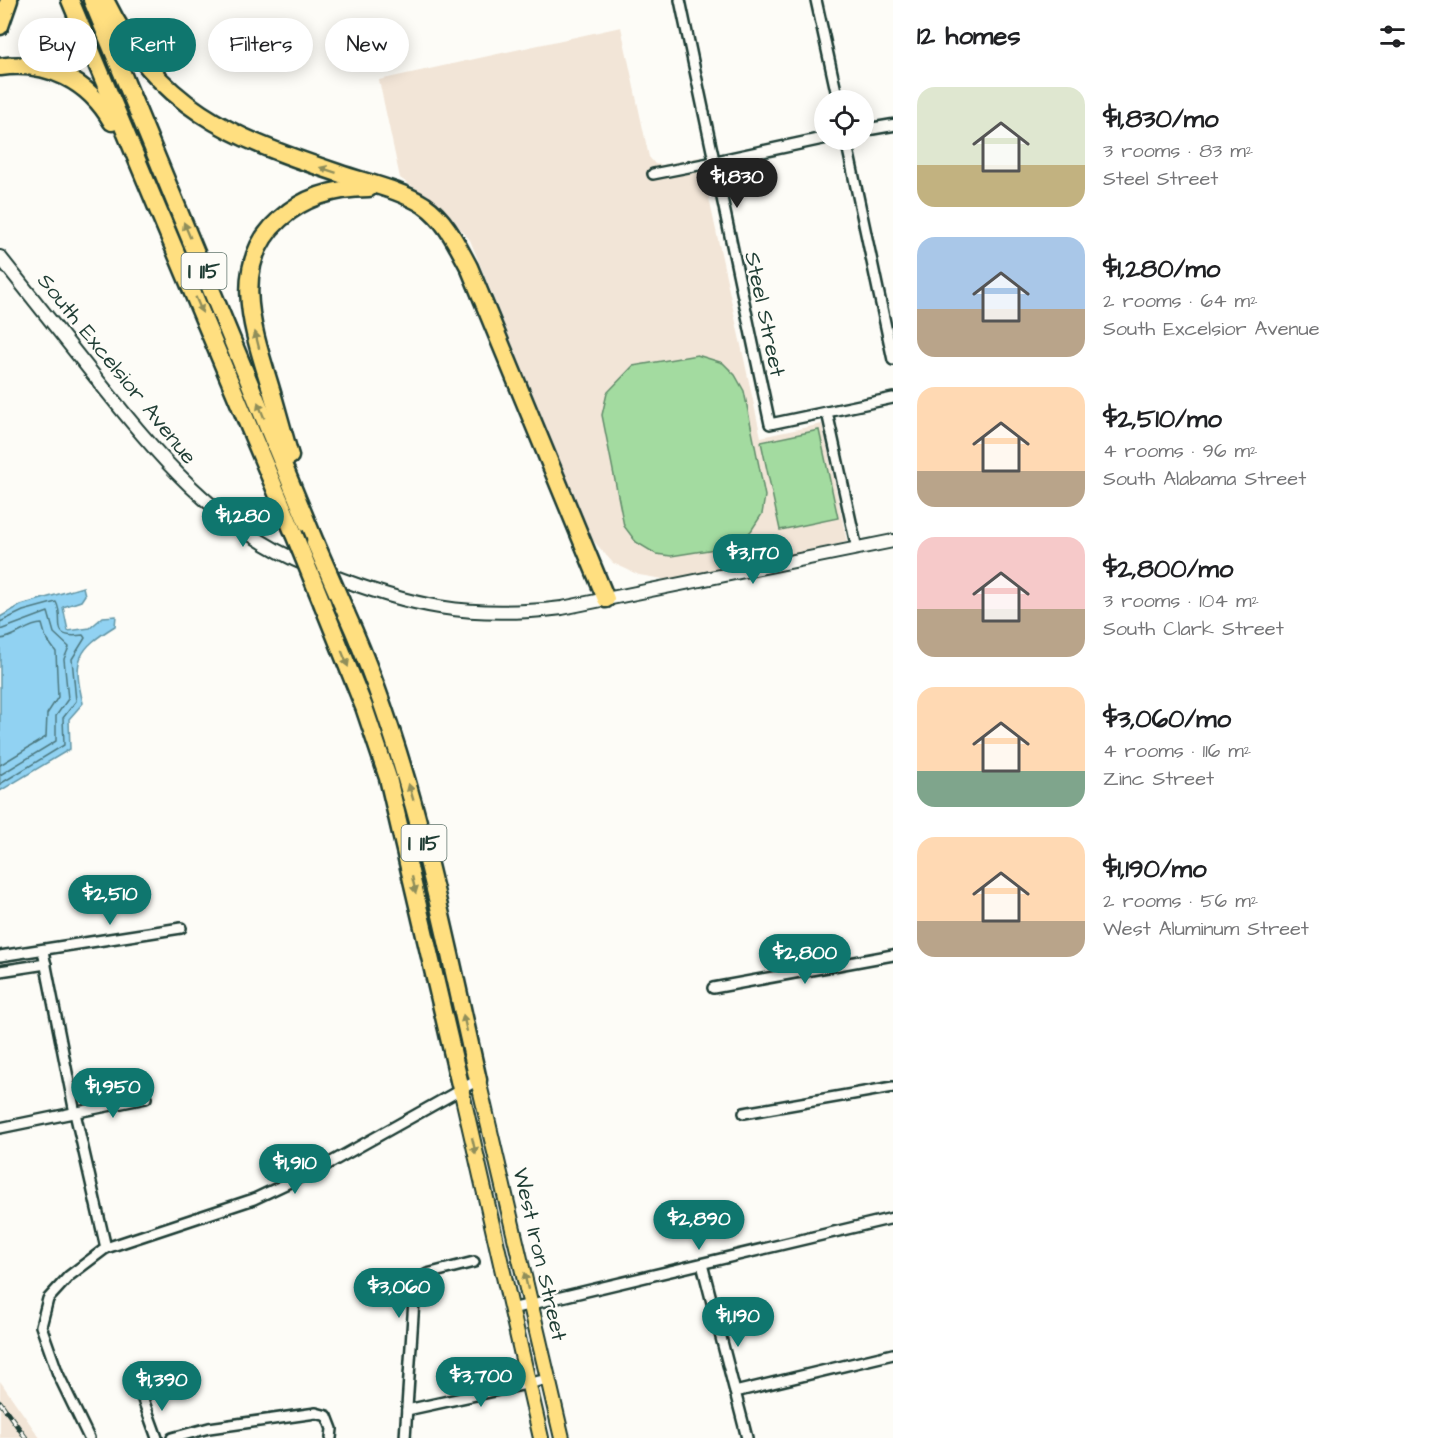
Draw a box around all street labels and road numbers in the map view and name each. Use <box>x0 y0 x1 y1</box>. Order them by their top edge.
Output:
street label: Steel Street <box>736 249 793 380</box>
road number: I 115 <box>182 253 226 289</box>
street label: South Excelsior Avenue <box>30 267 204 471</box>
road number: I 115 <box>402 825 446 861</box>
street label: West Iron Street <box>505 1165 575 1344</box>

